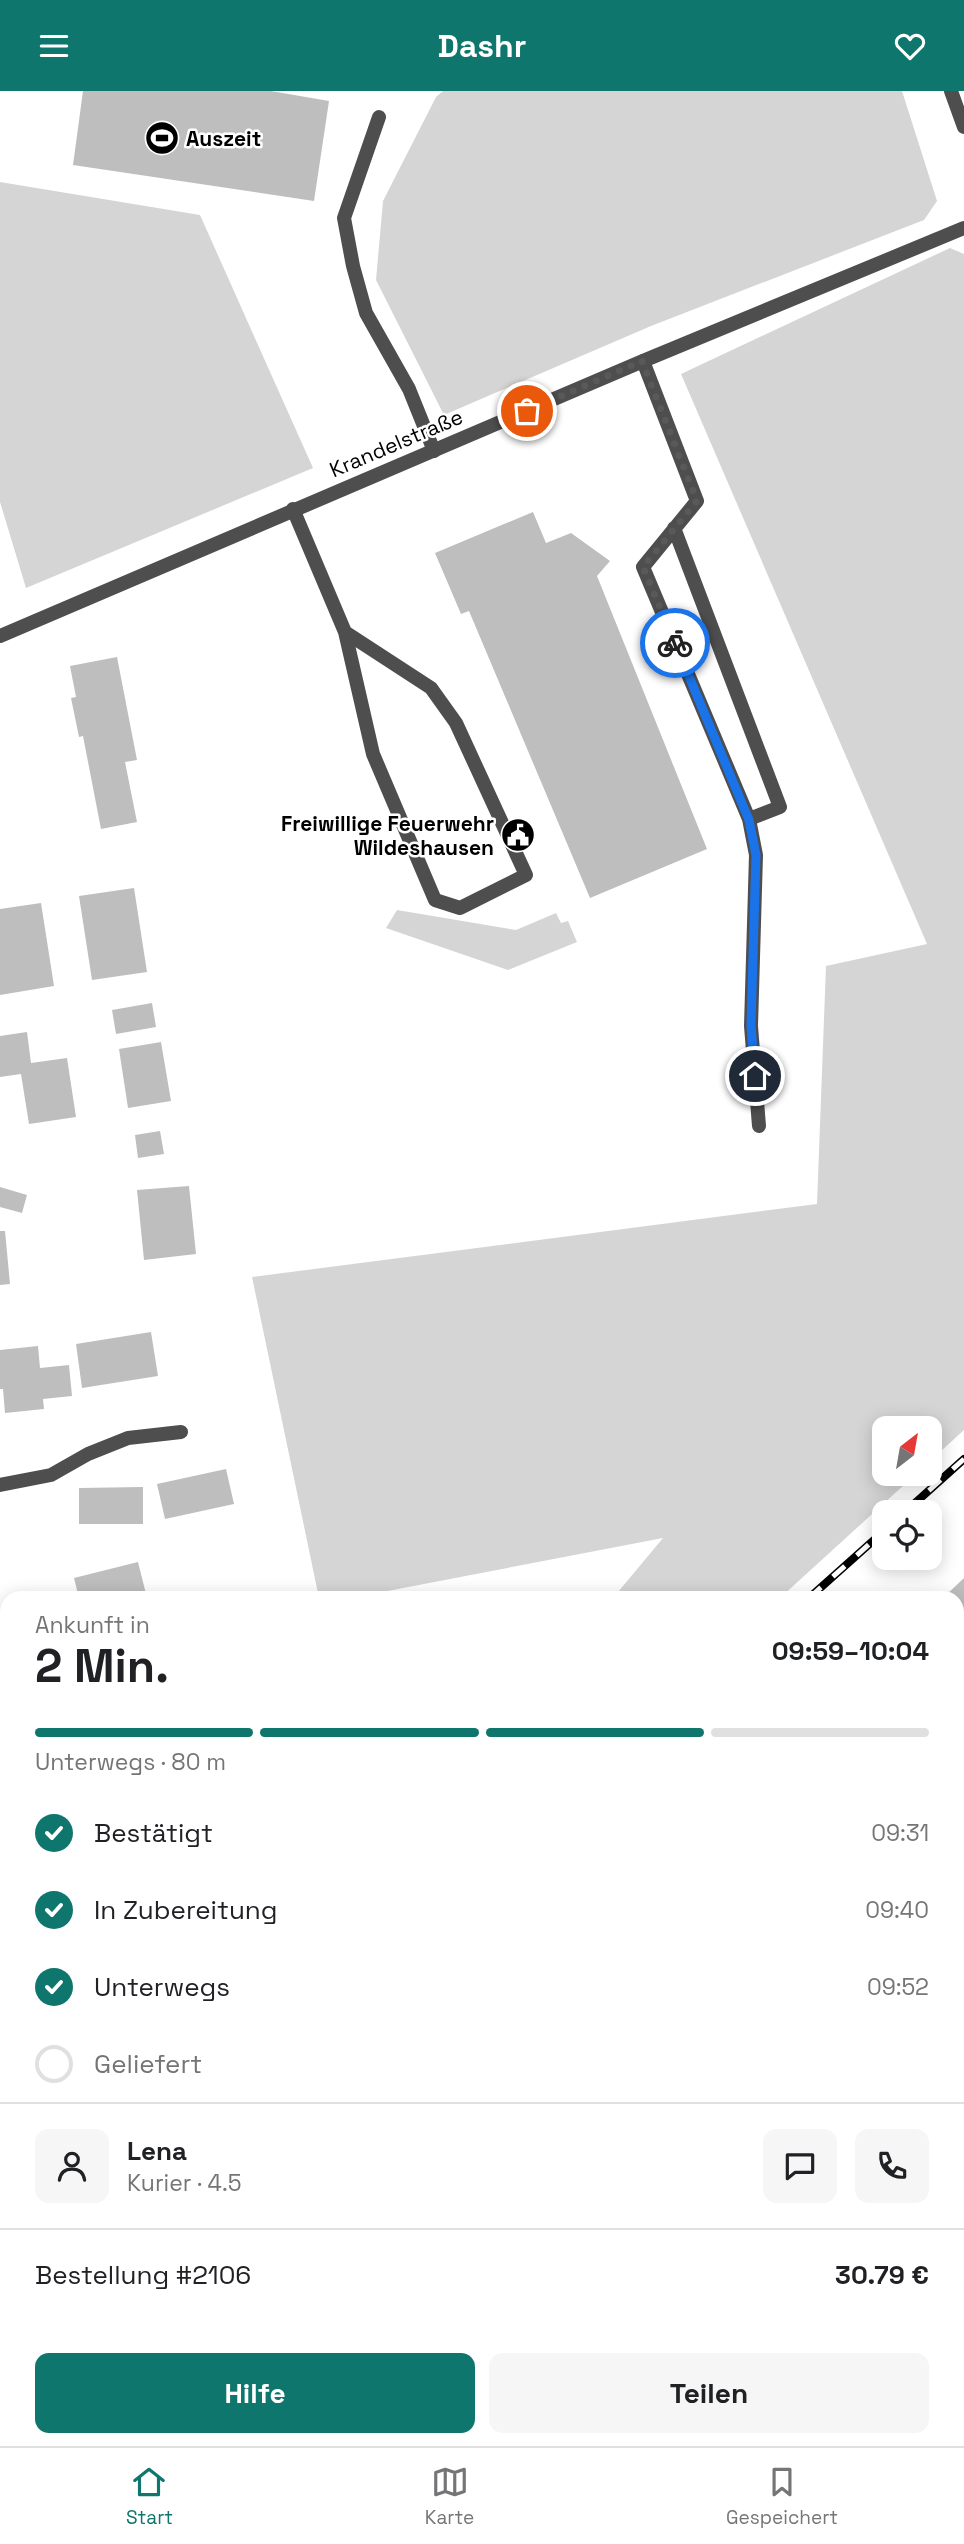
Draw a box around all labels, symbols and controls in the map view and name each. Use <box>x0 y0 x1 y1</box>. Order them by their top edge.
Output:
text: Dashr <box>438 26 526 66</box>
icon: menu <box>35 27 73 65</box>
icon: heart <box>891 27 929 65</box>
sports icon: Auszeit <box>143 119 181 157</box>
place label: Auszeit <box>186 125 261 152</box>
pin <box>497 381 557 441</box>
icon: bag <box>508 392 546 430</box>
street label: Krandelstraße <box>325 403 467 483</box>
courier <box>640 608 710 678</box>
icon: bike <box>656 624 694 662</box>
place label: Freiwillige Feuerwehr Wildeshausen <box>281 810 494 861</box>
public building icon: Freiwillige Feuerwehr Wildeshausen <box>499 816 537 854</box>
pin <box>725 1046 785 1106</box>
icon: home <box>736 1057 774 1095</box>
north arrow <box>872 1416 942 1486</box>
map controls <box>872 1416 942 1570</box>
button: locate <box>872 1500 942 1570</box>
text: Ankunft in <box>35 1610 150 1640</box>
text: 09:59–10:04 <box>772 1634 929 1668</box>
text: 2 Min. <box>35 1637 169 1695</box>
text: Unterwegs · 80 m <box>35 1747 226 1777</box>
icon: check <box>35 1814 73 1852</box>
text: Bestätigt <box>94 1816 213 1850</box>
text: 09:31 <box>871 1818 929 1848</box>
icon: check <box>35 1891 73 1929</box>
text: In Zubereitung <box>94 1893 278 1927</box>
text: 09:40 <box>865 1895 929 1925</box>
icon: check <box>35 1968 73 2006</box>
text: Unterwegs <box>94 1970 230 2004</box>
text: 09:52 <box>867 1972 929 2002</box>
text: Geliefert <box>94 2047 202 2081</box>
button: person <box>35 2129 109 2203</box>
button: chat <box>763 2129 837 2203</box>
button: phone <box>855 2129 929 2203</box>
text: Lena <box>127 2134 187 2168</box>
text: Kurier · 4.5 <box>127 2168 242 2198</box>
text: Bestellung #2106 <box>35 2258 251 2292</box>
text: 30.79 € <box>835 2258 929 2292</box>
button: Hilfe <box>35 2353 475 2433</box>
button: Teilen <box>489 2353 929 2433</box>
tab: Start <box>126 2463 173 2530</box>
tab: Karte <box>425 2463 474 2530</box>
tab: Gespeichert <box>726 2463 838 2530</box>

